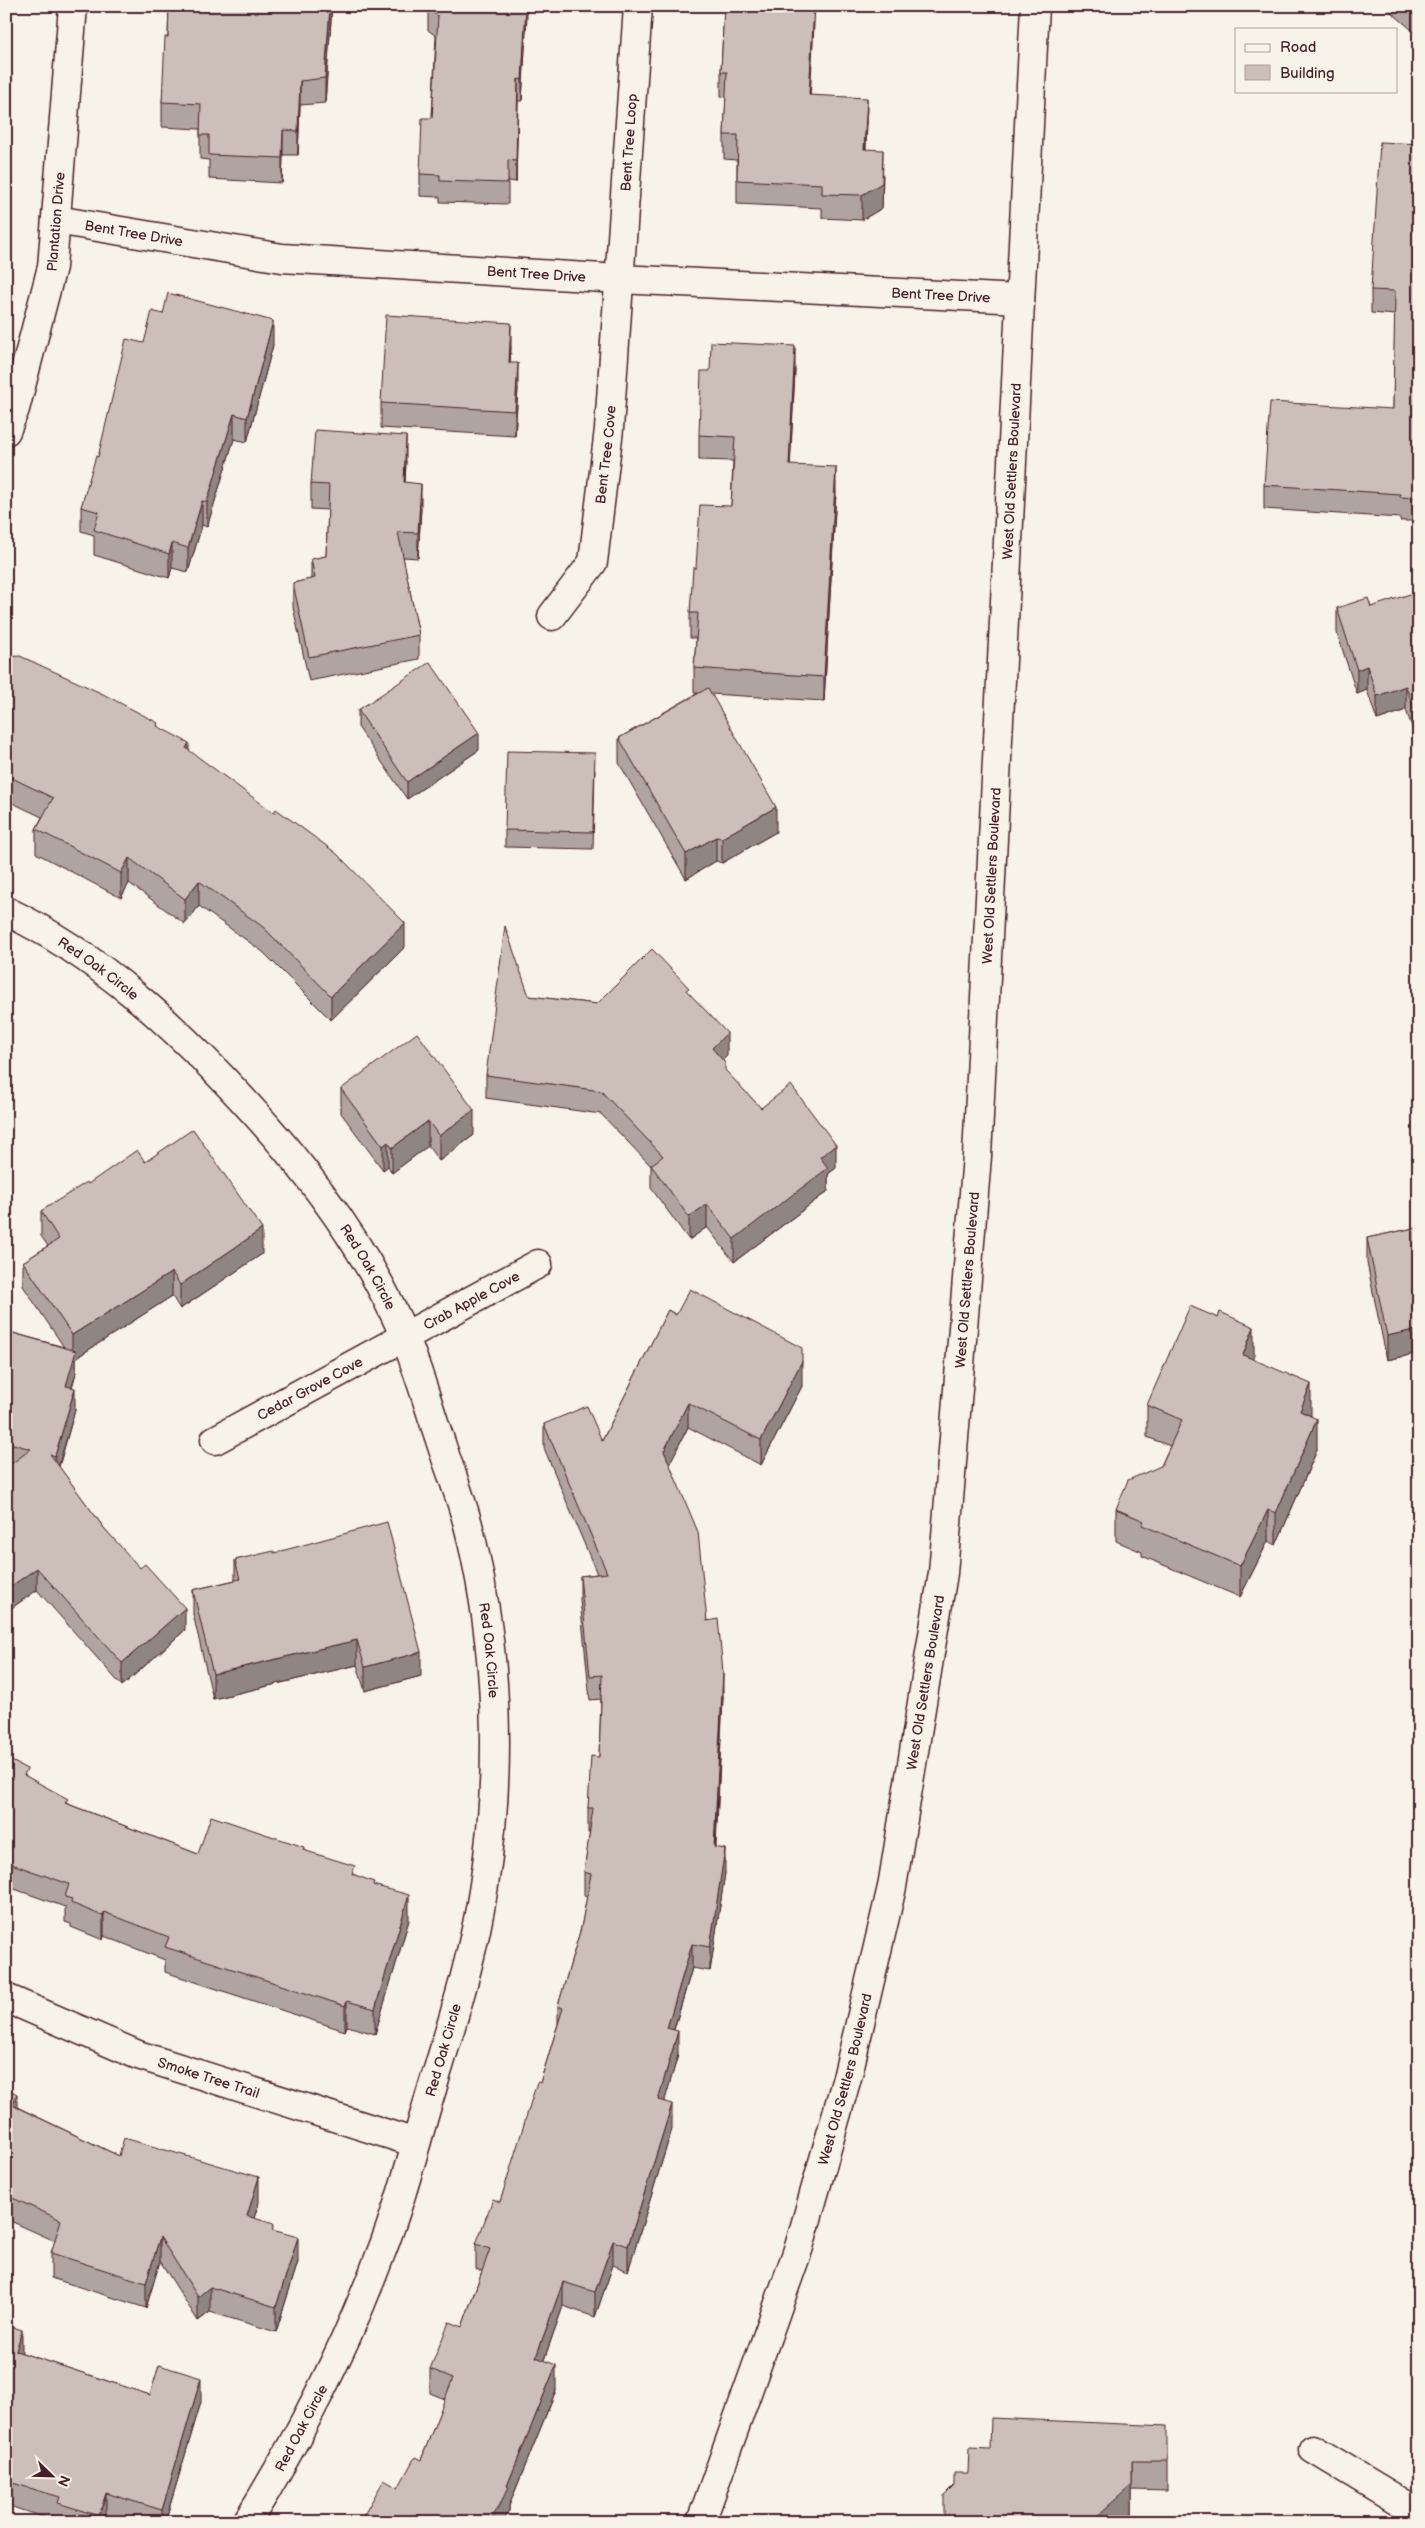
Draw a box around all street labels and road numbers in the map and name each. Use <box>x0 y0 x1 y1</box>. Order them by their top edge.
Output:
street label: Bent Tree Loop <box>617 93 641 192</box>
street label: Plantation Drive <box>44 171 69 272</box>
street label: Bent Tree Drive <box>83 217 184 250</box>
street label: Bent Tree Drive <box>486 263 586 286</box>
street label: Bent Tree Drive <box>891 285 991 307</box>
street label: West Old Settlers Boulevard <box>999 382 1025 560</box>
street label: Bent Tree Cove <box>592 405 620 505</box>
street label: West Old Settlers Boulevard <box>979 787 1005 965</box>
street label: Red Oak Circle <box>55 934 142 1004</box>
street label: West Old Settlers Boulevard <box>952 1191 983 1369</box>
street label: Red Oak Circle <box>336 1221 399 1312</box>
street label: Crab Apple Cove <box>421 1268 523 1334</box>
street label: Cedar Grove Cove <box>254 1353 366 1424</box>
street label: West Old Settlers Boulevard <box>903 1594 948 1771</box>
street label: Red Oak Circle <box>475 1601 502 1699</box>
street label: West Old Settlers Boulevard <box>815 1992 876 2167</box>
street label: Red Oak Circle <box>422 2002 465 2099</box>
street label: Smoke Tree Trail <box>156 2054 262 2102</box>
street label: Red Oak Circle <box>271 2382 331 2475</box>

